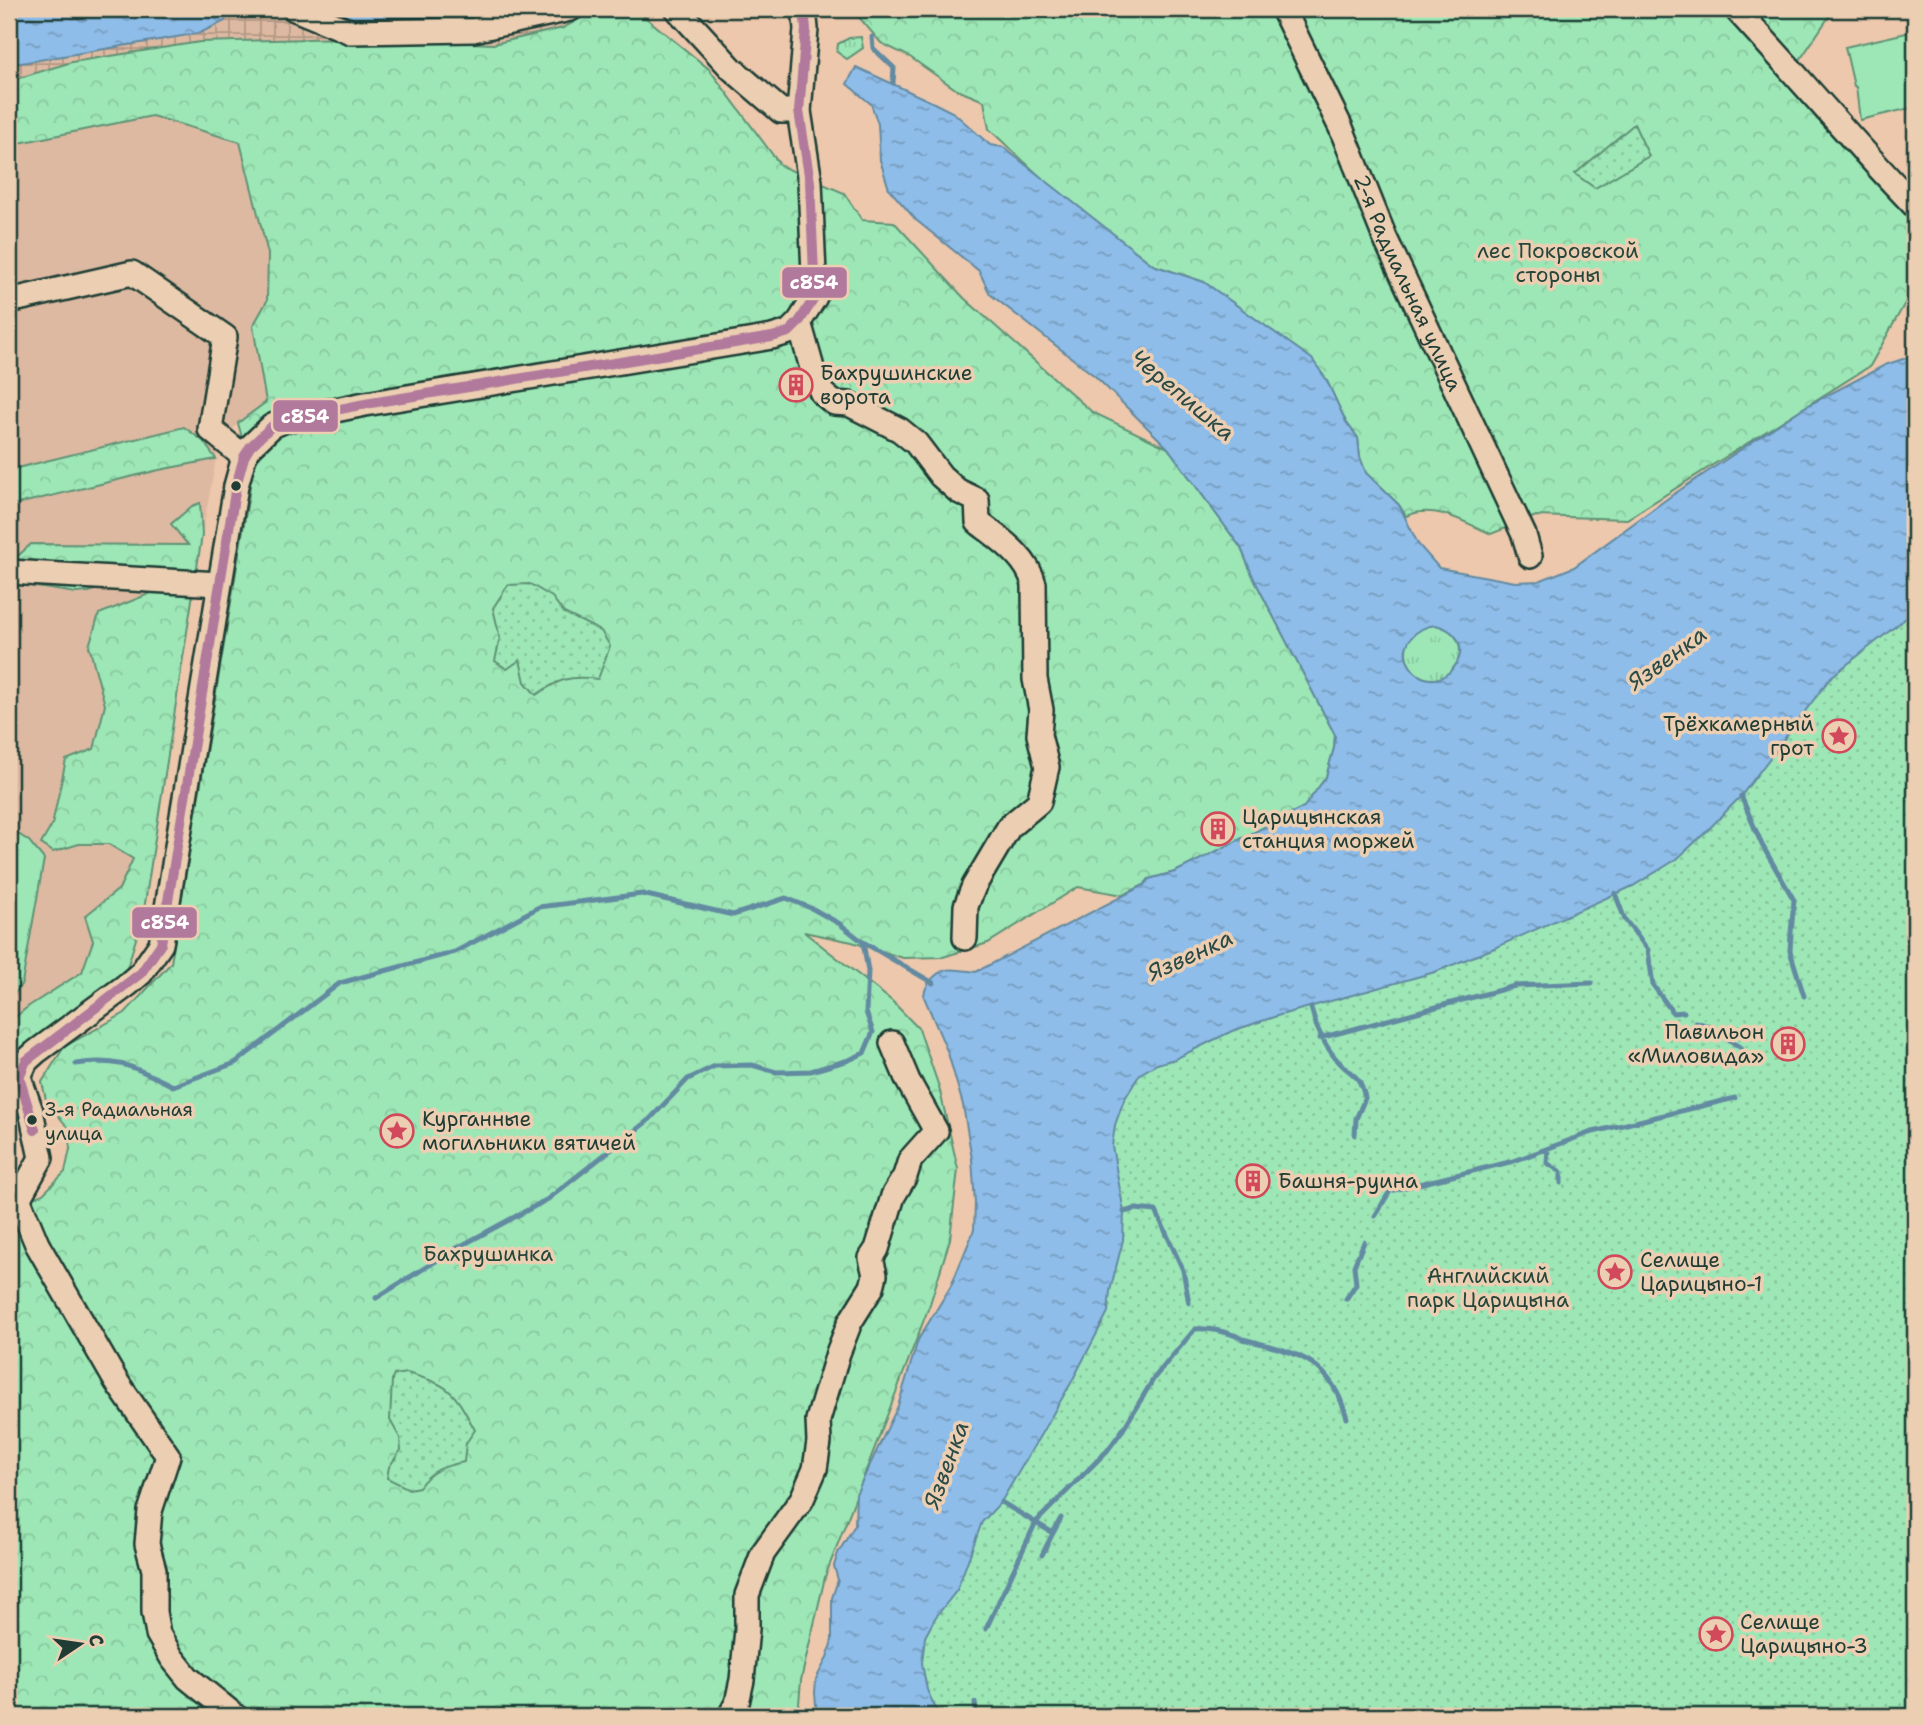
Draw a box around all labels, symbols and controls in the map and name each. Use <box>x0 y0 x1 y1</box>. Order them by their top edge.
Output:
street label: 2-я Радиальная улица <box>1347 170 1469 396</box>
park label: лес Покровской стороны <box>1477 237 1639 289</box>
line badge: с854 <box>781 266 848 299</box>
text: с854 <box>790 270 839 295</box>
water label: Черепишка <box>1124 342 1242 448</box>
place label: Бахрушинские ворота <box>820 359 973 411</box>
building icon: Бахрушинские ворота <box>777 366 815 404</box>
line badge: с854 <box>272 399 339 433</box>
text: с854 <box>281 404 330 429</box>
unlabelled marker <box>229 479 243 493</box>
water label: Язвенка <box>1620 619 1713 698</box>
place label: Трёхкамерный грот <box>1663 710 1814 762</box>
place icon: Трёхкамерный грот <box>1820 717 1858 755</box>
place label: Царицынская станция моржей <box>1242 803 1415 855</box>
building icon: Царицынская станция моржей <box>1199 810 1237 848</box>
line badge: с854 <box>131 906 198 939</box>
text: с854 <box>141 910 190 935</box>
water label: Язвенка <box>1141 922 1238 988</box>
place label: Павильон «Миловида» <box>1628 1018 1764 1070</box>
building icon: Павильон «Миловида» <box>1769 1025 1807 1063</box>
place label: З-я Радиальная улица <box>45 1097 193 1146</box>
place label: Курганные могильники вятичей <box>422 1105 636 1157</box>
place icon: Курганные могильники вятичей <box>378 1112 416 1150</box>
marker: З-я Радиальная улица <box>25 1113 39 1127</box>
building icon: Башня-руина <box>1234 1162 1272 1200</box>
place label: Башня-руина <box>1278 1167 1418 1195</box>
park label: Бахрушинка <box>423 1240 553 1268</box>
place label: Селище Царицыно-1 <box>1640 1246 1763 1298</box>
place icon: Селище Царицыно-1 <box>1596 1253 1634 1291</box>
park label: Английский парк Царицына <box>1407 1262 1569 1314</box>
water label: Язвенка <box>916 1417 976 1514</box>
place label: Селище Царицыно-3 <box>1740 1608 1868 1660</box>
north arrow <box>46 1610 116 1680</box>
place icon: Селище Царицыно-3 <box>1697 1615 1735 1653</box>
text: С <box>83 1632 110 1649</box>

